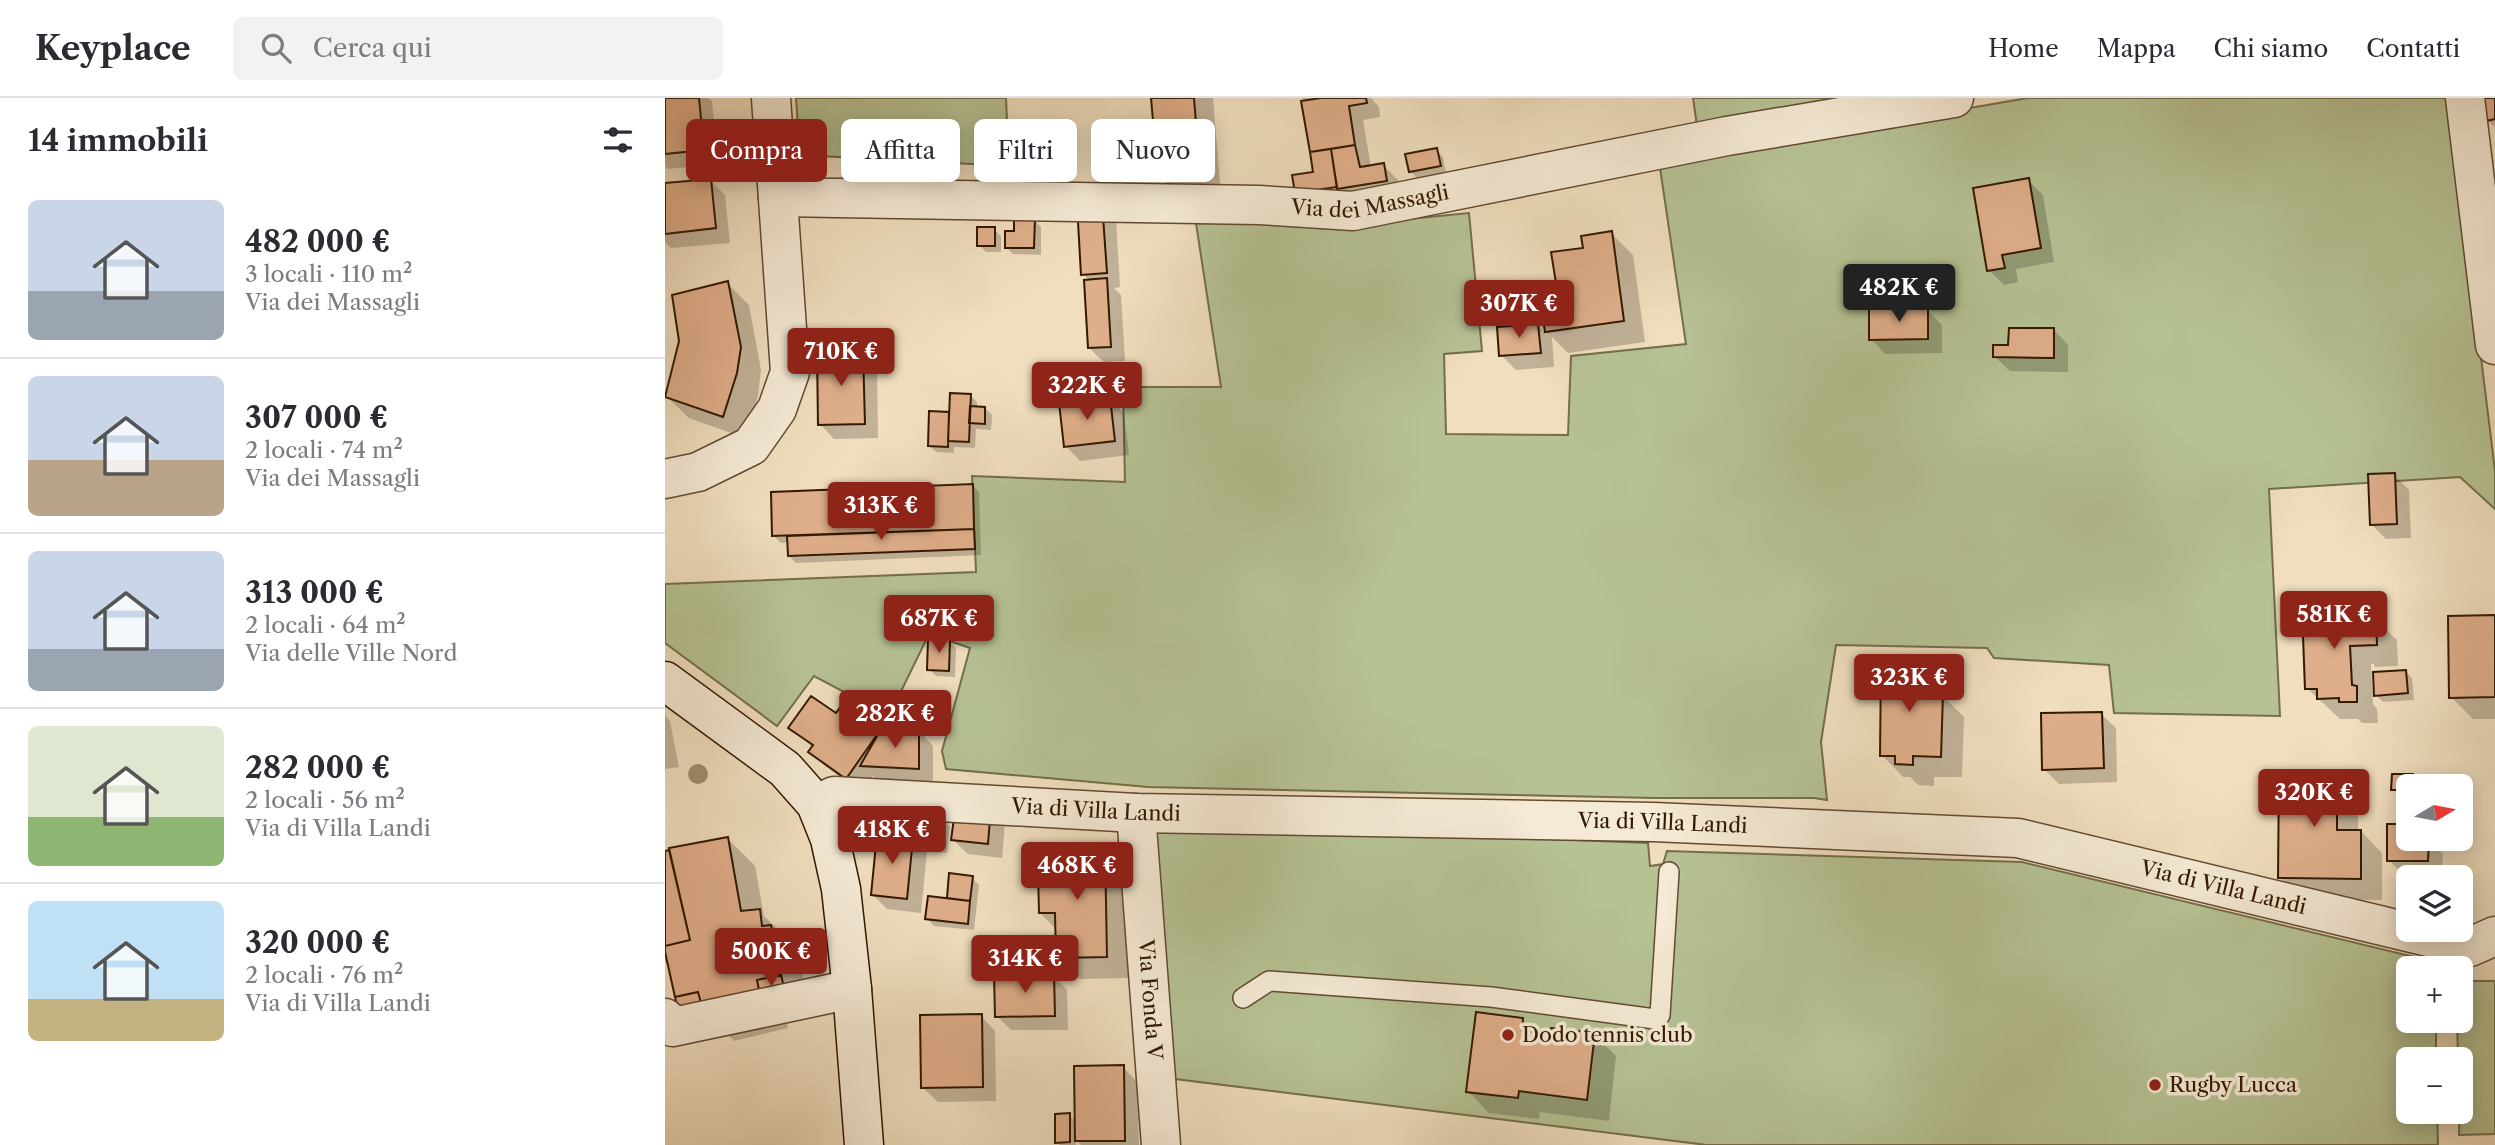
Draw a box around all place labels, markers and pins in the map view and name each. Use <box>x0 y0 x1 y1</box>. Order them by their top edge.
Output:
pin: 482K € <box>1842 264 1956 324</box>
pin: 307K € <box>1462 280 1576 340</box>
pin: 710K € <box>784 328 898 388</box>
pin: 322K € <box>1030 362 1144 422</box>
pin: 313K € <box>824 482 938 542</box>
pin: 581K € <box>2277 592 2391 651</box>
pin: 687K € <box>882 596 996 655</box>
pin: 323K € <box>1852 654 1966 714</box>
pin: 282K € <box>838 690 952 750</box>
pin: 320K € <box>2257 770 2371 829</box>
pin: 418K € <box>835 806 949 866</box>
pin: 468K € <box>1020 842 1134 902</box>
pin: 500K € <box>714 928 828 988</box>
pin: 314K € <box>968 936 1082 995</box>
place label: Dodo tennis club <box>1522 1022 1693 1047</box>
marker: Dodo tennis club <box>1500 1027 1516 1043</box>
place label: Rugby Lucca <box>2169 1072 2298 1097</box>
marker: Rugby Lucca <box>2147 1077 2163 1093</box>

